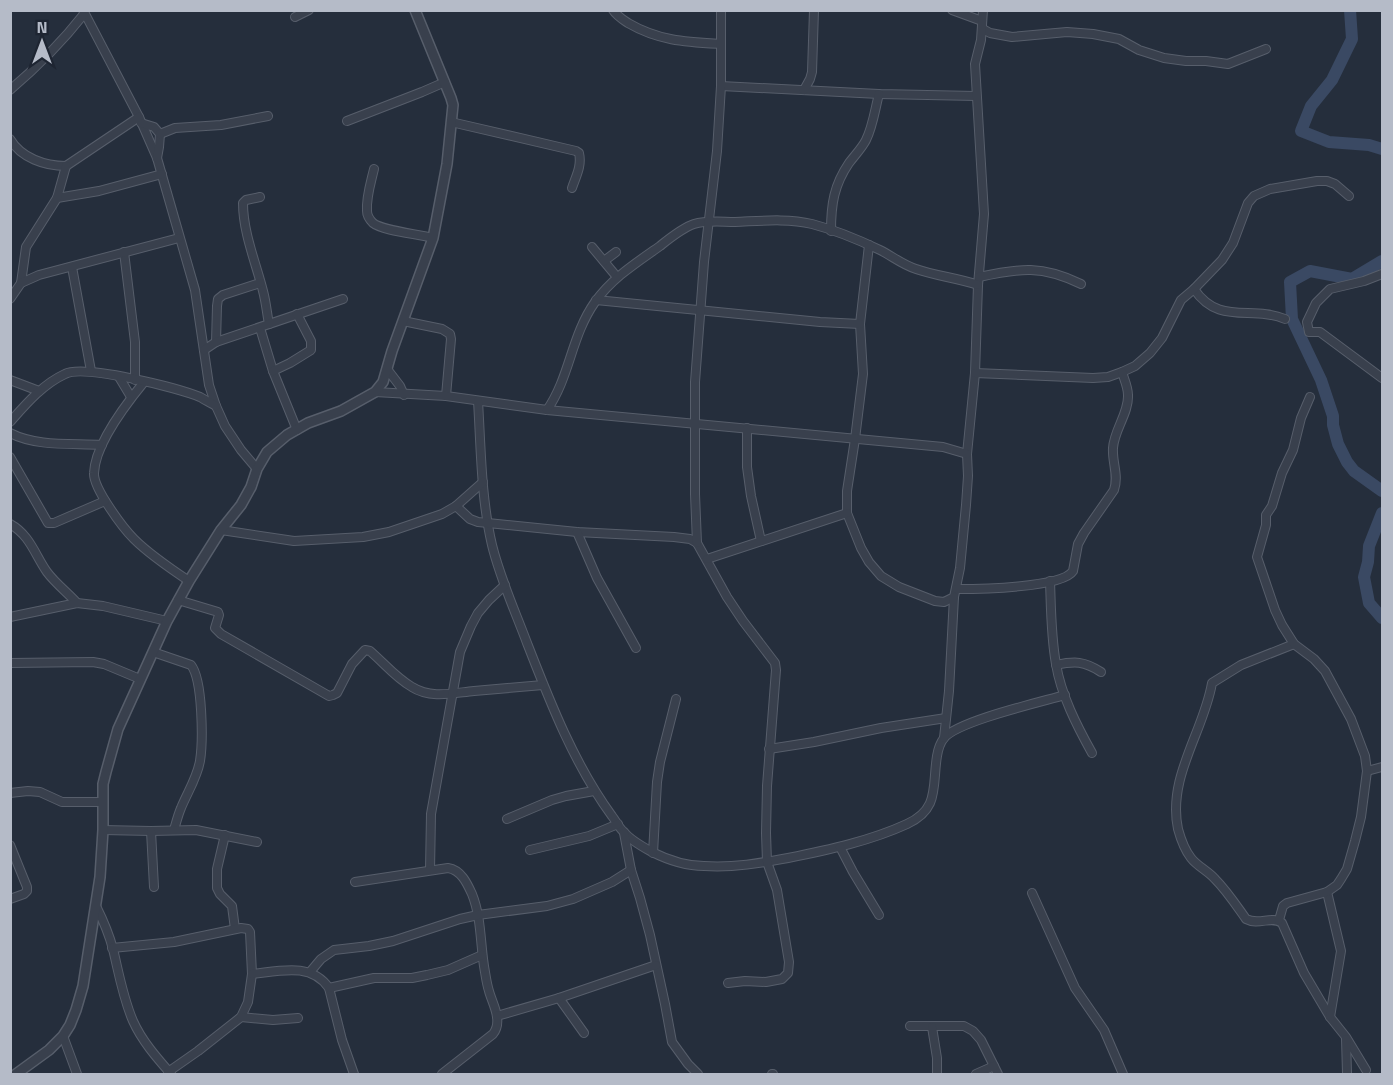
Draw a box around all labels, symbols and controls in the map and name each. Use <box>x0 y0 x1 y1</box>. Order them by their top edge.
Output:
north arrow <box>12 12 72 72</box>
text: N <box>36 15 48 39</box>

